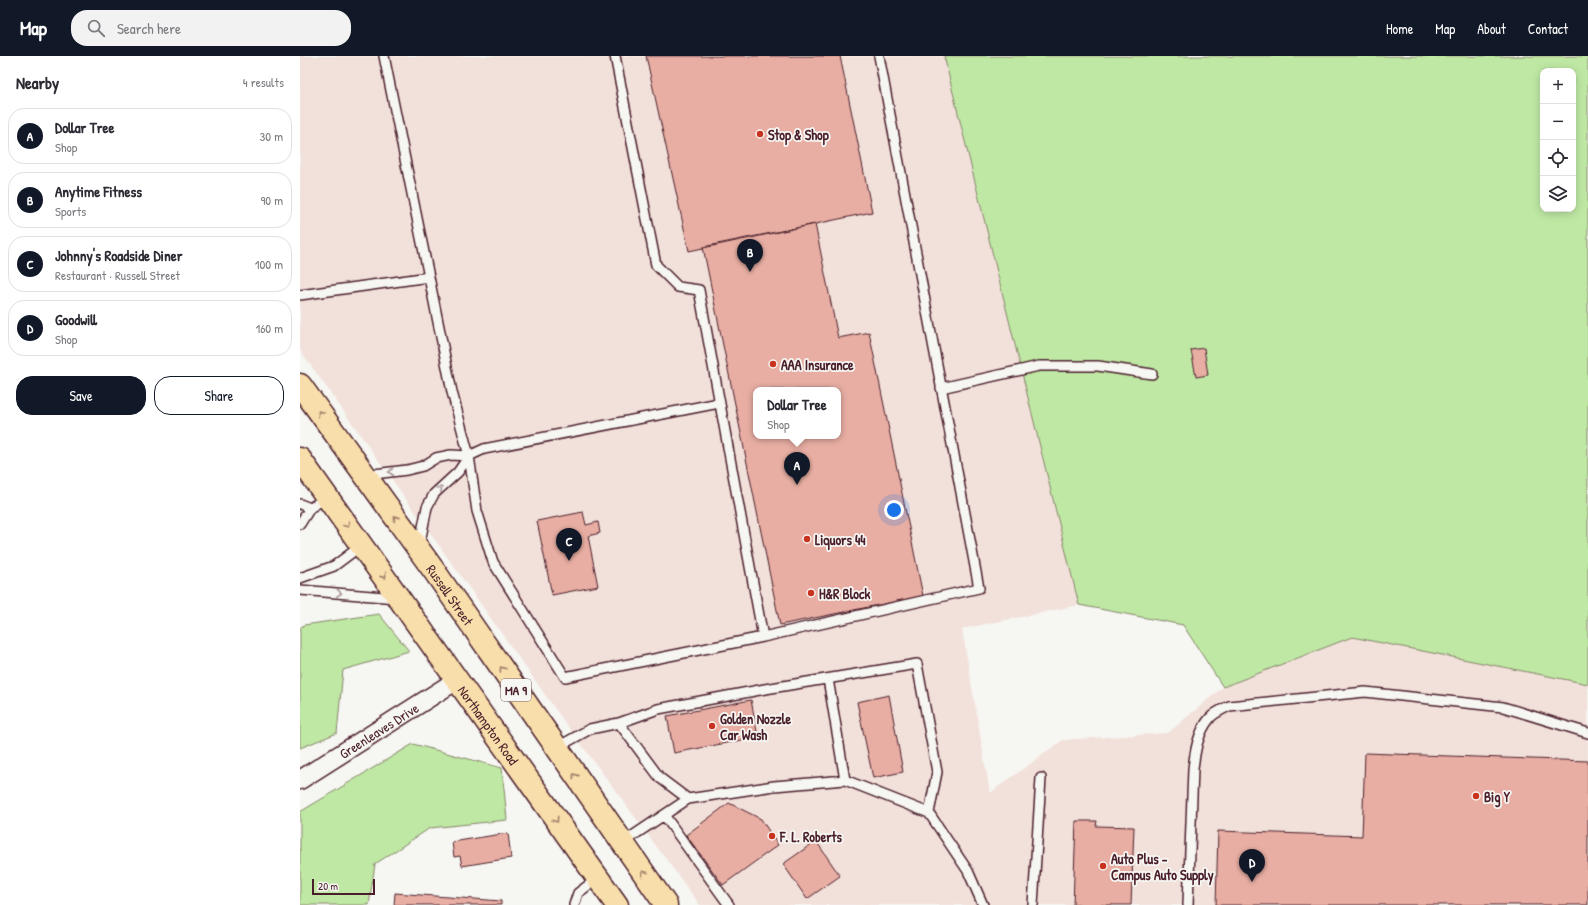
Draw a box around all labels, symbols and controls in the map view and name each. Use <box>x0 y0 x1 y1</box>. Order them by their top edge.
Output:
search box <box>71 10 351 46</box>
text: Map <box>20 15 47 41</box>
icon: search <box>85 17 107 39</box>
text: Search here <box>117 18 181 39</box>
text: Home <box>1386 19 1413 38</box>
text: Map <box>1435 19 1455 38</box>
text: About <box>1477 19 1506 38</box>
text: Contact <box>1528 19 1568 38</box>
map controls <box>1540 68 1576 212</box>
button: + <box>1540 68 1576 104</box>
text: Nearby <box>16 71 59 94</box>
text: 4 results <box>243 73 284 91</box>
button: − <box>1540 104 1576 140</box>
text: Dollar Tree <box>55 117 114 138</box>
place label: Stop & Shop <box>768 125 830 146</box>
text: A <box>27 127 33 145</box>
text: 30 m <box>260 127 283 145</box>
marker: Stop & Shop <box>755 129 765 139</box>
text: Shop <box>55 138 77 156</box>
button: locate <box>1540 140 1576 176</box>
button: layers <box>1540 176 1576 212</box>
text: Anytime Fitness <box>55 181 142 202</box>
text: B <box>27 191 33 209</box>
text: 90 m <box>261 191 283 209</box>
text: Sports <box>55 202 86 220</box>
pin: B <box>737 239 763 272</box>
text: Johnny's Roadside Diner <box>55 245 183 266</box>
text: C <box>26 255 34 273</box>
text: 100 m <box>255 255 283 273</box>
text: Restaurant · Russell Street <box>55 266 180 284</box>
text: Goodwill <box>55 309 97 330</box>
text: D <box>27 319 33 337</box>
text: 160 m <box>255 319 283 337</box>
text: Shop <box>55 330 77 348</box>
place label: AAA Insurance <box>781 355 854 374</box>
marker: AAA Insurance <box>768 359 778 369</box>
button: Save <box>16 376 146 415</box>
button: Share <box>154 376 284 415</box>
popup <box>753 387 841 439</box>
text: Dollar Tree <box>767 394 827 415</box>
one-way arrow <box>318 410 325 417</box>
text: Shop <box>767 415 789 433</box>
pin: A <box>784 452 810 485</box>
one-way arrow <box>388 467 394 476</box>
one-way arrow <box>435 486 443 493</box>
your location <box>884 500 904 520</box>
one-way arrow <box>394 516 401 523</box>
one-way arrow <box>343 521 350 528</box>
pin: C <box>556 528 582 561</box>
place label: Liquors 44 <box>815 530 866 551</box>
marker: Liquors 44 <box>802 534 812 544</box>
street label: Russell Street <box>423 560 479 629</box>
one-way arrow <box>379 572 386 579</box>
place label: H&R Block <box>819 584 870 603</box>
one-way arrow <box>336 588 342 597</box>
marker: H&R Block <box>806 588 816 598</box>
one-way arrow <box>499 666 507 673</box>
road number: MA 9 <box>501 679 531 701</box>
street label: Northampton Road <box>454 681 524 769</box>
street label: Greenleaves Drive <box>335 697 422 762</box>
place label: Golden Nozzle Car Wash <box>720 709 791 744</box>
marker: Golden Nozzle Car Wash <box>707 721 717 731</box>
one-way arrow <box>572 773 580 780</box>
place label: Big Y <box>1484 787 1511 808</box>
marker: Big Y <box>1471 791 1481 801</box>
one-way arrow <box>551 815 558 822</box>
place label: F. L. Roberts <box>779 827 842 846</box>
marker: F. L. Roberts <box>767 831 777 841</box>
place label: Auto Plus - Campus Auto Supply <box>1111 849 1214 886</box>
pin: D <box>1239 849 1265 882</box>
marker: Auto Plus - Campus Auto Supply <box>1098 861 1108 871</box>
one-way arrow <box>642 871 649 878</box>
scale bar <box>312 877 375 896</box>
text: 20 m <box>318 879 338 893</box>

